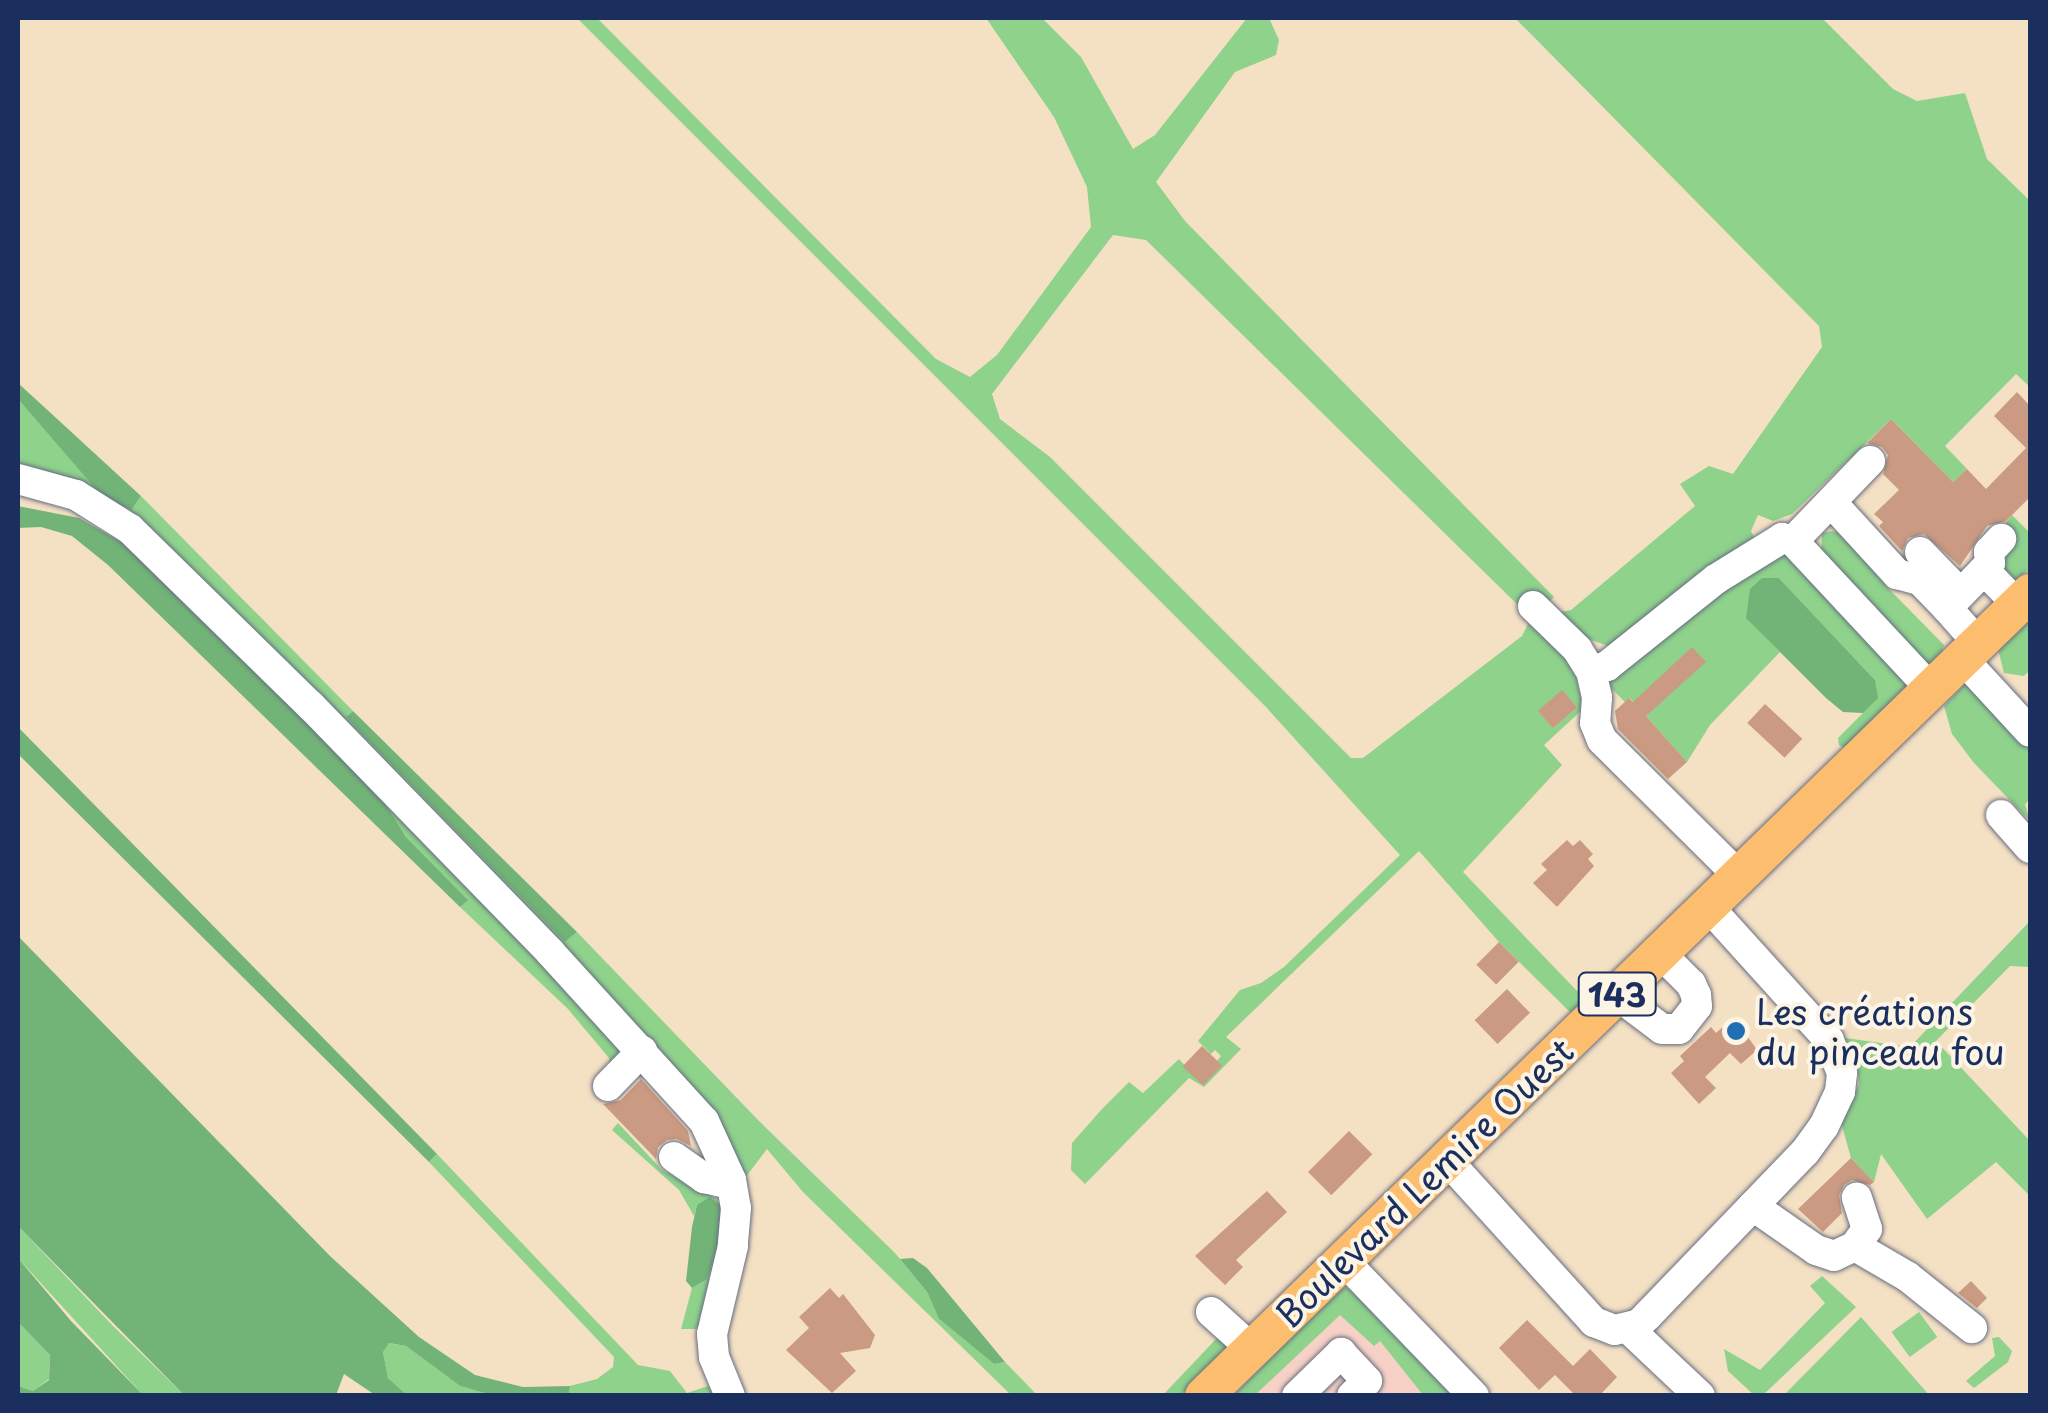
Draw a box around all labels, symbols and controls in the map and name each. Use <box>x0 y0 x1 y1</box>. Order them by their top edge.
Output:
road number: 143 <box>1577 967 1657 1021</box>
place label: Les créations du pinceau fou <box>1756 990 2005 1072</box>
marker: Les créations du pinceau fou <box>1725 1020 1747 1042</box>
street label: Boulevard Lemire Ouest <box>1266 1029 1582 1335</box>

